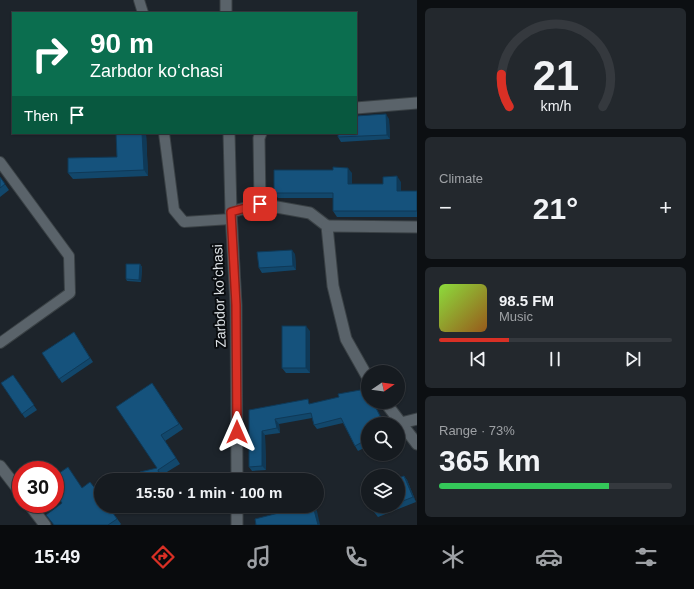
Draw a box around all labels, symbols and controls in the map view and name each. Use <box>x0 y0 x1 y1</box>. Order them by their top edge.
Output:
icon: right <box>24 28 76 80</box>
text: 90 m <box>90 28 154 59</box>
text: 21 <box>532 51 579 98</box>
text: Zarbdor koʻchasi <box>90 61 223 81</box>
text: km/h <box>540 97 571 113</box>
icon: arrive <box>66 104 88 126</box>
text: Then <box>24 107 58 124</box>
text: Climate <box>439 171 483 186</box>
pin <box>243 187 277 221</box>
text: 21° <box>533 192 578 225</box>
icon: arrive <box>249 193 271 215</box>
text: − <box>439 195 452 220</box>
text: + <box>659 195 672 220</box>
street label: Zarbdor koʻchasi <box>209 244 229 348</box>
text: 98.5 FM <box>499 292 554 309</box>
text: Music <box>499 309 533 324</box>
icon: previous <box>467 348 489 370</box>
icon: pause <box>544 348 566 370</box>
icon: next <box>622 348 644 370</box>
north arrow <box>361 365 405 409</box>
map controls <box>361 365 405 513</box>
position arrow <box>216 411 258 453</box>
button: search <box>361 417 405 461</box>
text: Range · 73% <box>439 423 515 438</box>
text: 365 km <box>439 444 541 477</box>
speed limit sign: 30 <box>12 461 64 513</box>
button: layers <box>361 469 405 513</box>
text: 15:50 · 1 min · 100 m <box>136 484 282 501</box>
icon: directions <box>149 543 177 571</box>
icon: music <box>245 543 273 571</box>
icon: phone <box>342 543 370 571</box>
icon: climate <box>439 543 467 571</box>
icon: car <box>535 543 563 571</box>
icon: filters <box>632 543 660 571</box>
text: 15:49 <box>34 547 80 567</box>

